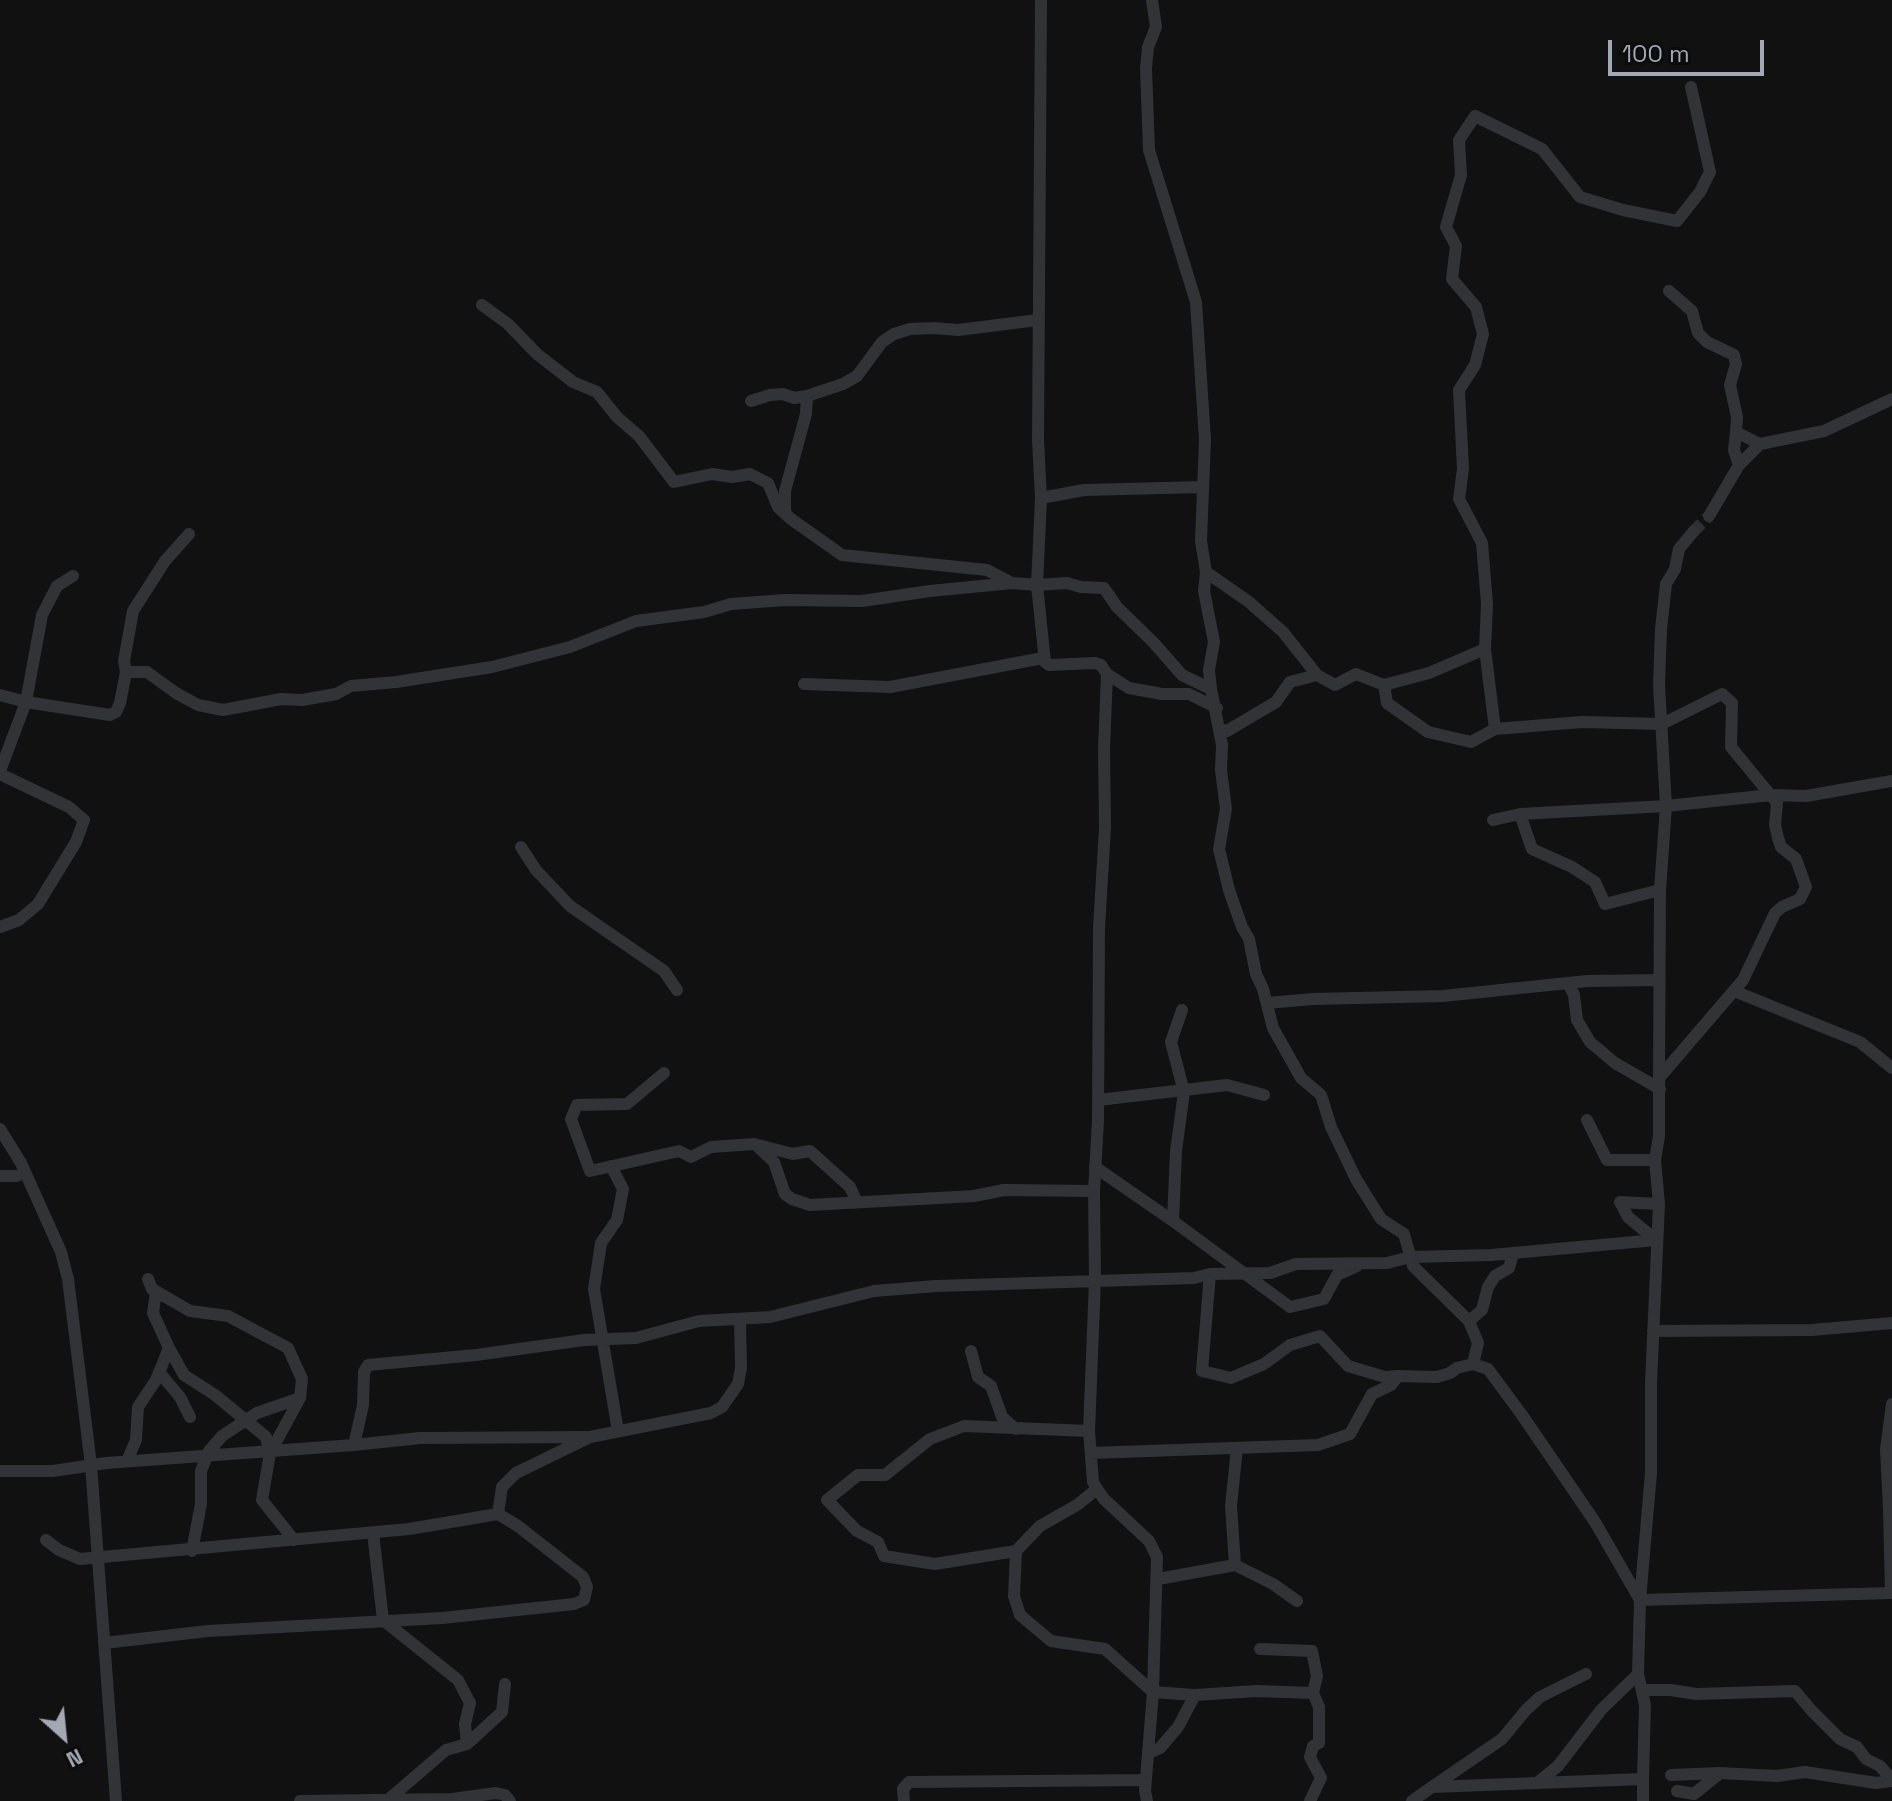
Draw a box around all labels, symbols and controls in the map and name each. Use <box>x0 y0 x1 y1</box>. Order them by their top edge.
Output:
scale bar <box>1612 24 1768 74</box>
text: 100 m <box>1622 38 1690 69</box>
north arrow <box>24 1697 104 1777</box>
text: N <box>62 1743 88 1774</box>

